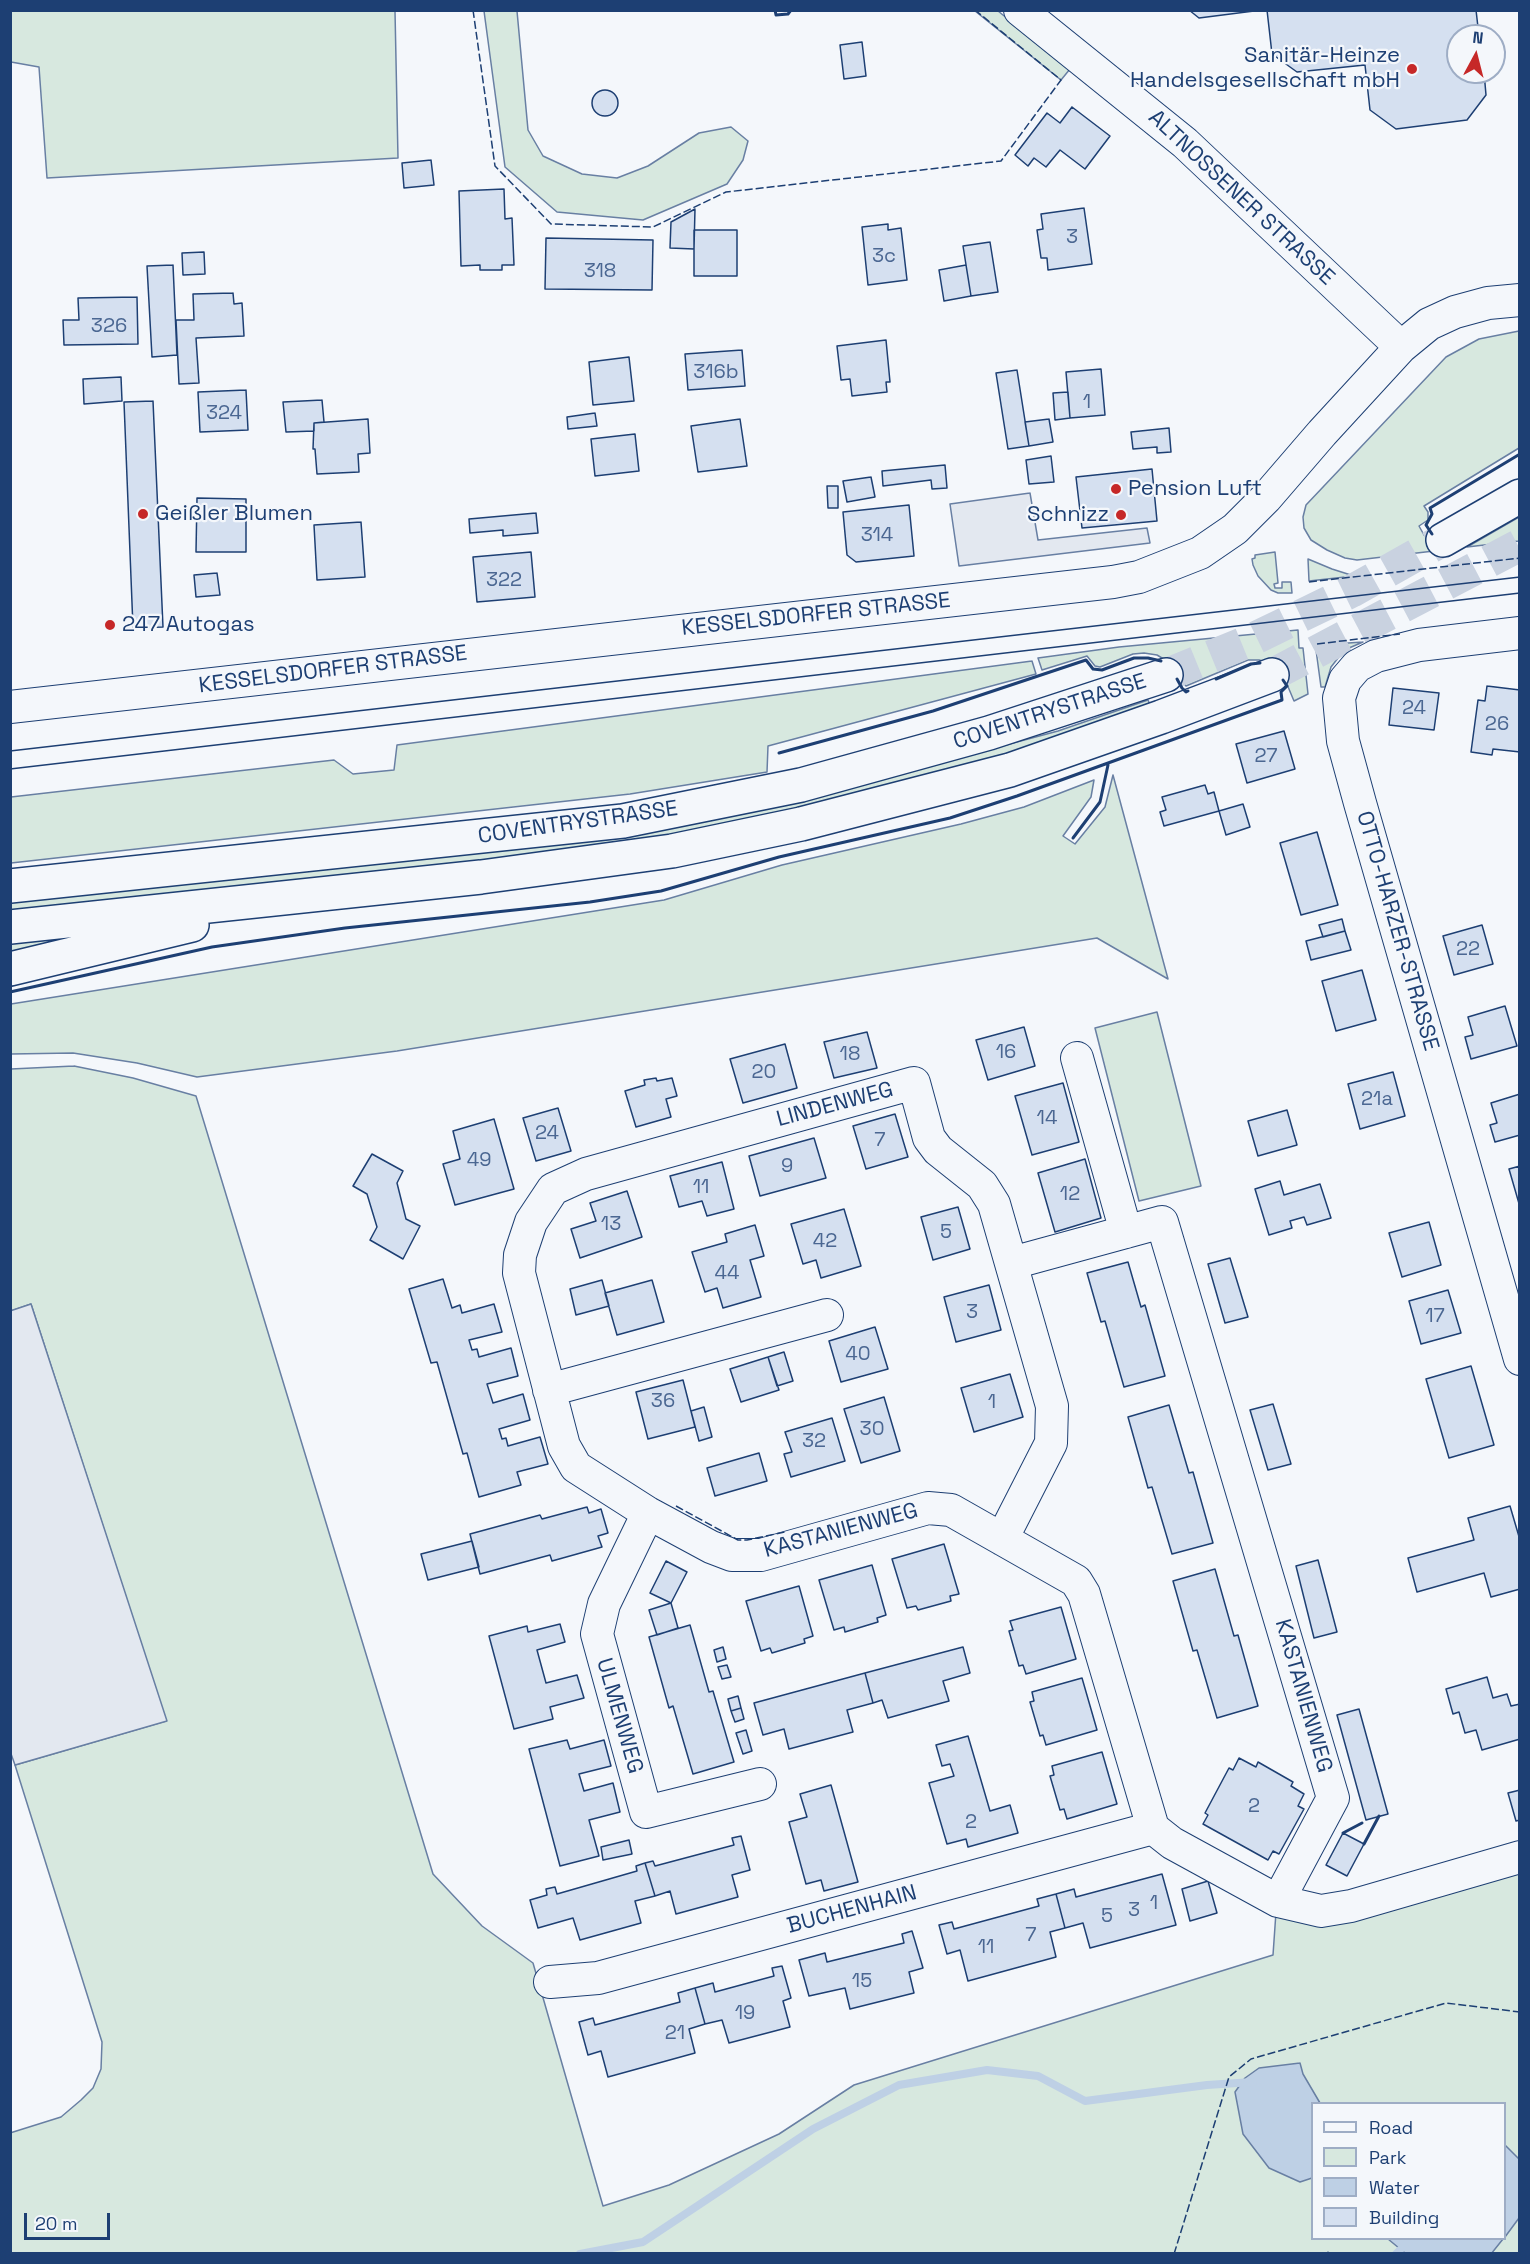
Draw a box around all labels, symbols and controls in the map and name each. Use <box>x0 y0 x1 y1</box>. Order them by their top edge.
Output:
north arrow <box>1446 24 1506 84</box>
text: N <box>1471 27 1485 49</box>
place label: Sanitär-Heinze Handelsgesellschaft mbH <box>1130 43 1400 94</box>
marker: Sanitär-Heinze Handelsgesellschaft mbH <box>1405 62 1419 76</box>
street label: ALTNOSSENER STRASSE <box>1142 105 1340 291</box>
house number: 3 <box>1066 226 1078 250</box>
house number: 3c <box>872 245 896 269</box>
house number: 318 <box>584 260 616 284</box>
house number: 326 <box>91 315 127 339</box>
house number: 316b <box>693 361 739 385</box>
house number: 1 <box>1083 391 1091 415</box>
house number: 324 <box>206 402 242 426</box>
place label: Pension Luft <box>1128 476 1262 502</box>
marker: Pension Luft <box>1109 482 1123 496</box>
place label: Geißler Blumen <box>155 501 313 527</box>
place label: Schnizz <box>1027 502 1109 528</box>
marker: Geißler Blumen <box>136 507 150 521</box>
marker: Schnizz <box>1114 508 1128 522</box>
house number: 314 <box>861 524 893 548</box>
house number: 322 <box>486 569 522 593</box>
street label: KESSELSDORFER STRASSE <box>680 588 952 642</box>
place label: 247 Autogas <box>122 612 255 638</box>
marker: 247 Autogas <box>103 618 117 632</box>
street label: KESSELSDORFER STRASSE <box>197 640 469 700</box>
street label: COVENTRYSTRASSE <box>950 668 1150 756</box>
house number: 24 <box>1402 697 1426 721</box>
house number: 26 <box>1485 713 1509 737</box>
house number: 27 <box>1254 745 1278 769</box>
street label: COVENTRYSTRASSE <box>476 796 680 850</box>
street label: OTTO-HARZER-STRASSE <box>1350 808 1444 1054</box>
house number: 22 <box>1456 938 1480 962</box>
house number: 16 <box>996 1041 1016 1065</box>
house number: 18 <box>840 1043 860 1067</box>
house number: 20 <box>752 1061 776 1085</box>
street label: LINDENWEG <box>774 1077 896 1133</box>
house number: 21a <box>1361 1088 1393 1112</box>
house number: 14 <box>1037 1107 1057 1131</box>
house number: 24 <box>535 1122 559 1146</box>
house number: 7 <box>874 1129 886 1153</box>
house number: 49 <box>467 1149 491 1173</box>
house number: 9 <box>781 1155 793 1179</box>
house number: 11 <box>693 1176 709 1200</box>
house number: 12 <box>1060 1183 1080 1207</box>
house number: 13 <box>601 1213 621 1237</box>
house number: 5 <box>940 1221 952 1245</box>
house number: 42 <box>813 1230 837 1254</box>
house number: 44 <box>715 1262 739 1286</box>
house number: 3 <box>966 1301 978 1325</box>
house number: 17 <box>1425 1305 1445 1329</box>
house number: 40 <box>845 1343 871 1367</box>
house number: 36 <box>651 1390 675 1414</box>
house number: 1 <box>988 1391 996 1415</box>
house number: 30 <box>860 1418 884 1442</box>
house number: 32 <box>802 1430 826 1454</box>
street label: KASTANIENWEG <box>761 1498 921 1564</box>
street label: KASTANIENWEG <box>1268 1616 1338 1776</box>
street label: ULMENWEG <box>590 1655 648 1777</box>
house number: 2 <box>1248 1795 1260 1819</box>
house number: 2 <box>965 1811 977 1835</box>
street label: BUCHENHAIN <box>784 1880 920 1940</box>
house number: 1 <box>1150 1892 1158 1916</box>
house number: 3 <box>1128 1899 1140 1923</box>
house number: 5 <box>1101 1905 1113 1929</box>
house number: 7 <box>1025 1924 1037 1948</box>
house number: 11 <box>978 1936 994 1960</box>
house number: 15 <box>852 1970 872 1994</box>
house number: 19 <box>735 2002 755 2026</box>
house number: 21 <box>665 2022 685 2046</box>
legend <box>1311 2102 1506 2240</box>
text: Road <box>1369 2116 1413 2139</box>
text: Park <box>1369 2146 1406 2169</box>
text: Water <box>1369 2176 1420 2199</box>
scale bar <box>27 2201 112 2239</box>
text: Building <box>1369 2206 1439 2229</box>
text: 20 m <box>35 2212 78 2235</box>

